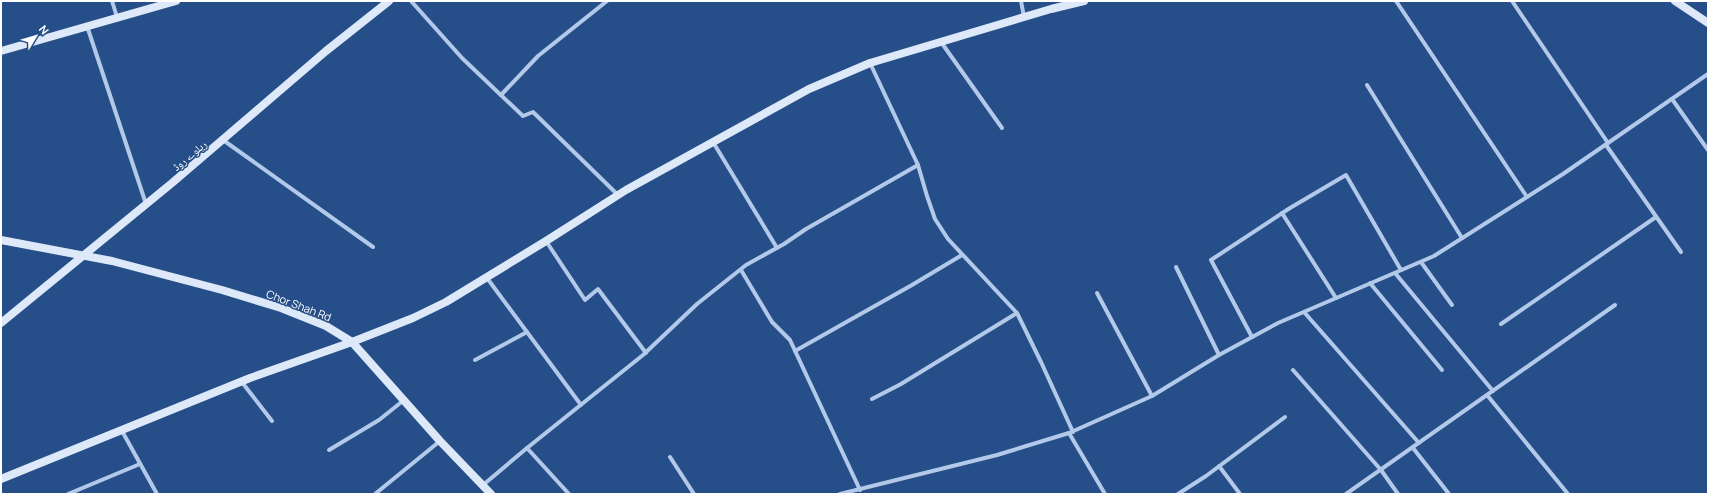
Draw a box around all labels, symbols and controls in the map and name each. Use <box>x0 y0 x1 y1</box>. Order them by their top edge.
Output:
north arrow <box>16 16 56 56</box>
text: N <box>36 22 53 37</box>
street label: ریلوے روڈ <box>169 136 209 174</box>
street label: Chor Shah Rd <box>264 286 334 324</box>

